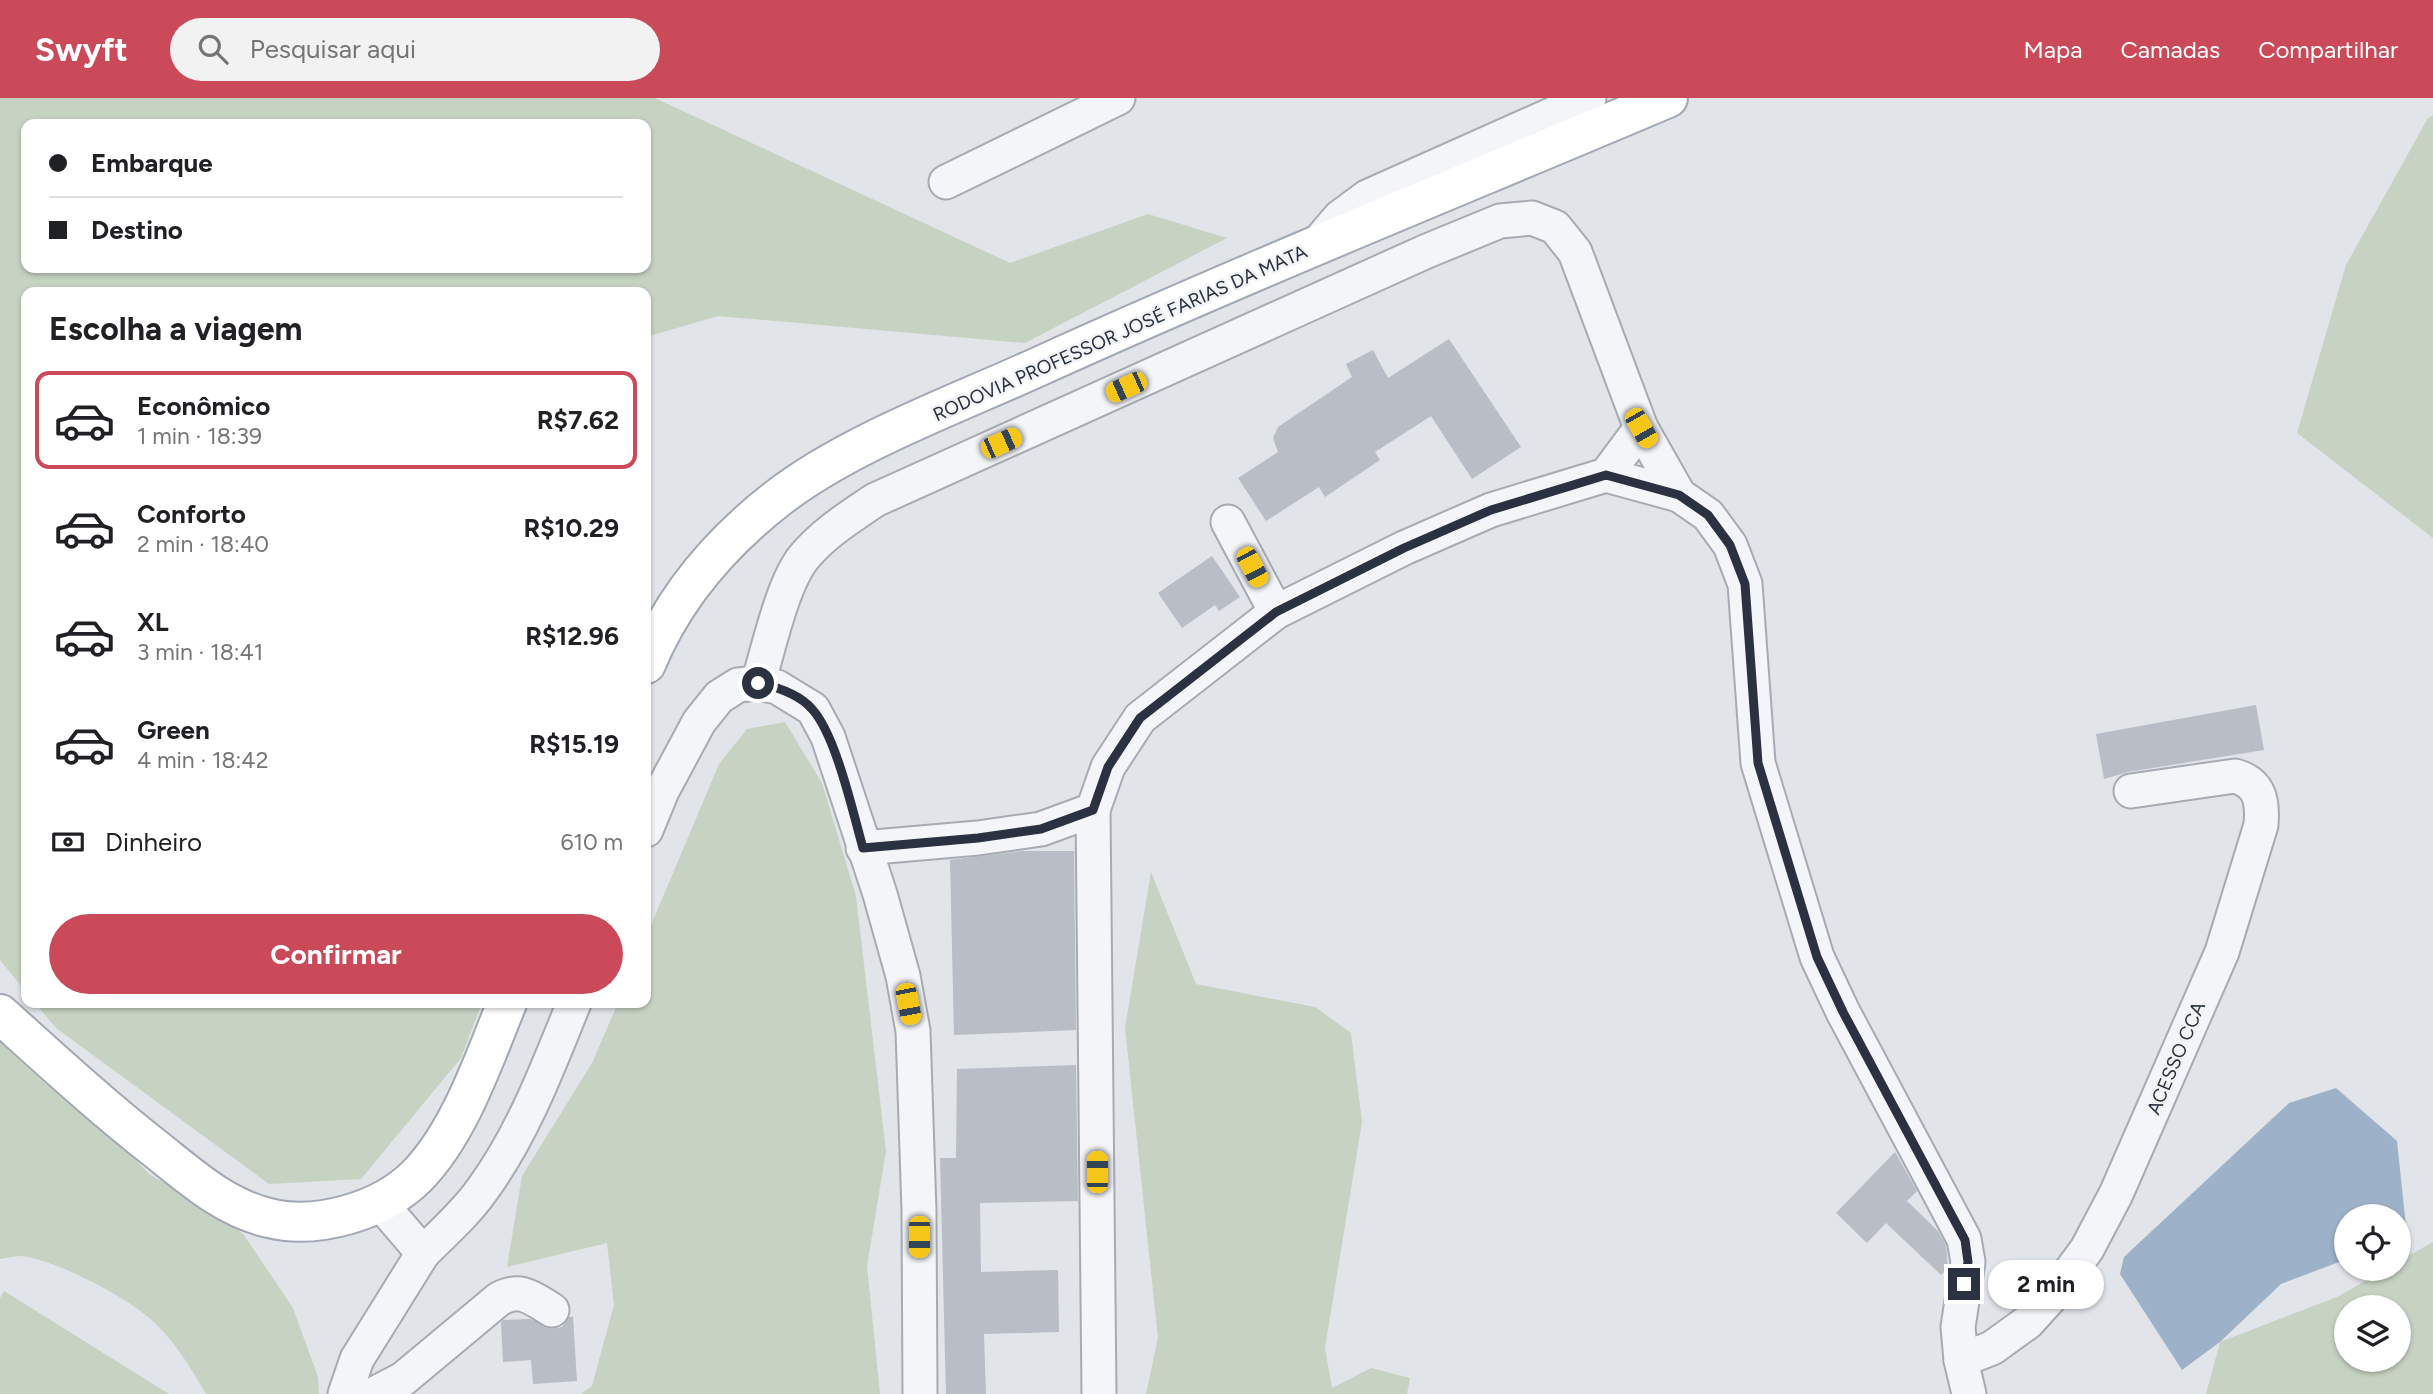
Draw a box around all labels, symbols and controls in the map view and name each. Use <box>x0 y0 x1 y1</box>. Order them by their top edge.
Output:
search box <box>170 18 660 81</box>
text: Swyft <box>35 30 128 69</box>
icon: search <box>194 30 232 68</box>
text: Pesquisar aqui <box>250 33 416 65</box>
text: Mapa <box>2023 35 2082 64</box>
text: Camadas <box>2120 35 2220 64</box>
text: Compartilhar <box>2258 35 2398 64</box>
text: Embarque <box>91 147 213 179</box>
text: Destino <box>91 214 183 246</box>
street label: RODOVIA PROFESSOR JOSÉ FARIAS DA MATA <box>929 240 1311 426</box>
text: Escolha a viagem <box>49 310 302 348</box>
car <box>1103 369 1150 405</box>
icon: car <box>53 389 116 452</box>
text: Econômico <box>137 390 270 422</box>
text: R$7.62 <box>537 404 619 436</box>
car <box>1622 405 1661 451</box>
text: 1 min · 18:39 <box>137 422 262 450</box>
car <box>978 425 1025 461</box>
icon: car <box>53 497 116 560</box>
text: Conforto <box>137 498 246 530</box>
text: R$10.29 <box>523 512 619 544</box>
text: 2 min · 18:40 <box>137 530 269 558</box>
car <box>1233 544 1272 590</box>
icon: car <box>53 605 116 668</box>
text: XL <box>137 606 169 638</box>
text: R$12.96 <box>525 620 619 652</box>
text: 3 min · 18:41 <box>137 638 263 666</box>
route start <box>742 667 774 699</box>
icon: car <box>53 713 116 776</box>
text: Green <box>137 714 210 746</box>
text: R$15.19 <box>529 728 619 760</box>
text: 4 min · 18:42 <box>137 746 269 774</box>
icon: cash <box>49 823 87 861</box>
text: Dinheiro <box>105 826 202 858</box>
text: 610 m <box>560 828 623 856</box>
button: Confirmar <box>49 914 623 994</box>
car <box>894 981 923 1027</box>
street label: ACESSO CCA <box>2142 998 2210 1118</box>
car <box>1087 1151 1108 1193</box>
map controls <box>2334 1204 2411 1372</box>
button: locate <box>2334 1204 2411 1281</box>
car <box>909 1216 930 1258</box>
callout: 2 min <box>1988 1260 2104 1308</box>
route end <box>1948 1268 1980 1300</box>
text: 2 min <box>2017 1270 2075 1298</box>
button: layers <box>2334 1295 2411 1372</box>

